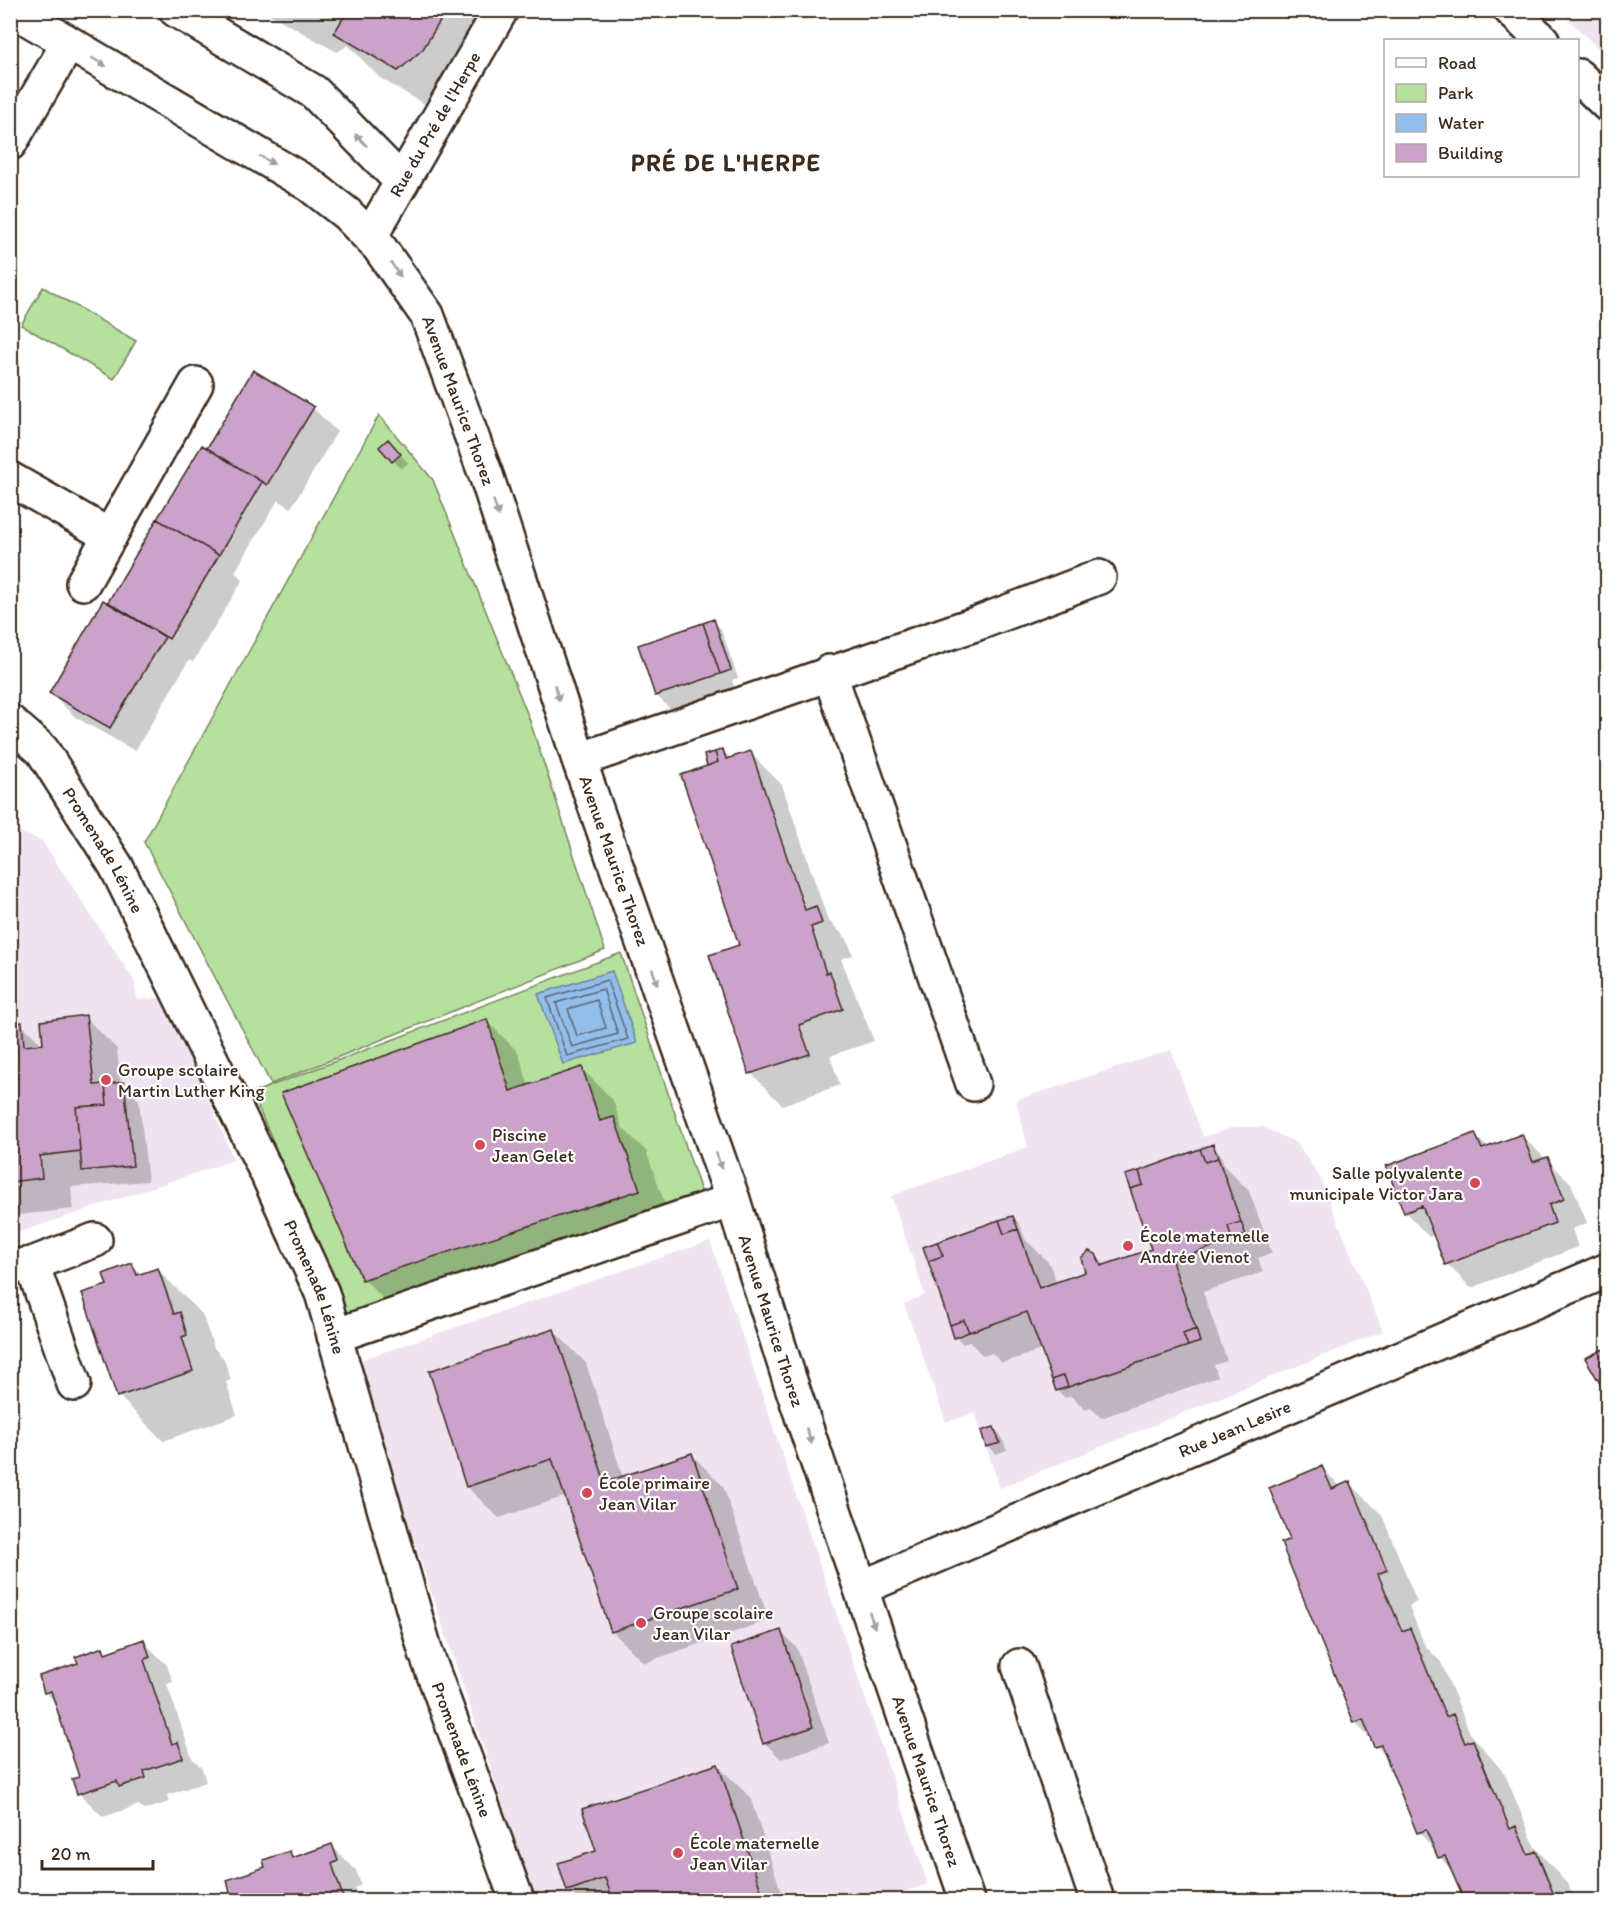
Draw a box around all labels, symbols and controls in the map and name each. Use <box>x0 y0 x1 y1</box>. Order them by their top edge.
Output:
legend <box>1384 39 1579 177</box>
street label: Rue du Pré de l'Herpe <box>384 48 486 201</box>
text: Road <box>1438 52 1477 74</box>
one-way arrow <box>91 56 107 67</box>
text: Park <box>1438 82 1473 104</box>
text: Water <box>1438 112 1484 134</box>
one-way arrow <box>354 132 368 147</box>
text: Building <box>1438 142 1504 164</box>
district label: PRÉ DE L'HERPE <box>631 148 821 177</box>
one-way arrow <box>259 155 276 165</box>
one-way arrow <box>390 262 402 278</box>
street label: Avenue Maurice Thorez <box>417 313 500 488</box>
one-way arrow <box>492 499 501 517</box>
one-way arrow <box>553 685 562 703</box>
street label: Avenue Maurice Thorez <box>574 773 654 949</box>
street label: Promenade Lénine <box>58 783 148 917</box>
one-way arrow <box>651 968 661 986</box>
place label: Groupe scolaire Martin Luther King <box>118 1059 265 1102</box>
marker: Groupe scolaire Martin Luther King <box>99 1073 113 1087</box>
place label: Piscine Jean Gelet <box>492 1124 574 1167</box>
marker: Piscine Jean Gelet <box>473 1138 487 1152</box>
one-way arrow <box>715 1152 725 1170</box>
place label: Salle polyvalente municipale Victor Jara <box>1289 1162 1464 1205</box>
marker: Salle polyvalente municipale Victor Jara <box>1468 1176 1482 1190</box>
street label: Promenade Lénine <box>279 1216 350 1357</box>
place label: École maternelle Andrée Vienot <box>1140 1225 1270 1268</box>
street label: Avenue Maurice Thorez <box>734 1232 809 1410</box>
marker: École maternelle Andrée Vienot <box>1121 1239 1135 1253</box>
street label: Rue Jean Lesire <box>1175 1395 1294 1463</box>
one-way arrow <box>805 1427 814 1445</box>
place label: École primaire Jean Vilar <box>599 1472 710 1515</box>
marker: École primaire Jean Vilar <box>580 1486 594 1500</box>
place label: Groupe scolaire Jean Vilar <box>653 1602 773 1645</box>
one-way arrow <box>868 1611 878 1629</box>
marker: Groupe scolaire Jean Vilar <box>634 1616 648 1630</box>
street label: Promenade Lénine <box>427 1679 497 1820</box>
street label: Avenue Maurice Thorez <box>887 1693 966 1870</box>
place label: École maternelle Jean Vilar <box>690 1832 820 1875</box>
scale bar <box>42 1833 153 1871</box>
text: 20 m <box>51 1843 91 1865</box>
marker: École maternelle Jean Vilar <box>671 1846 685 1860</box>

